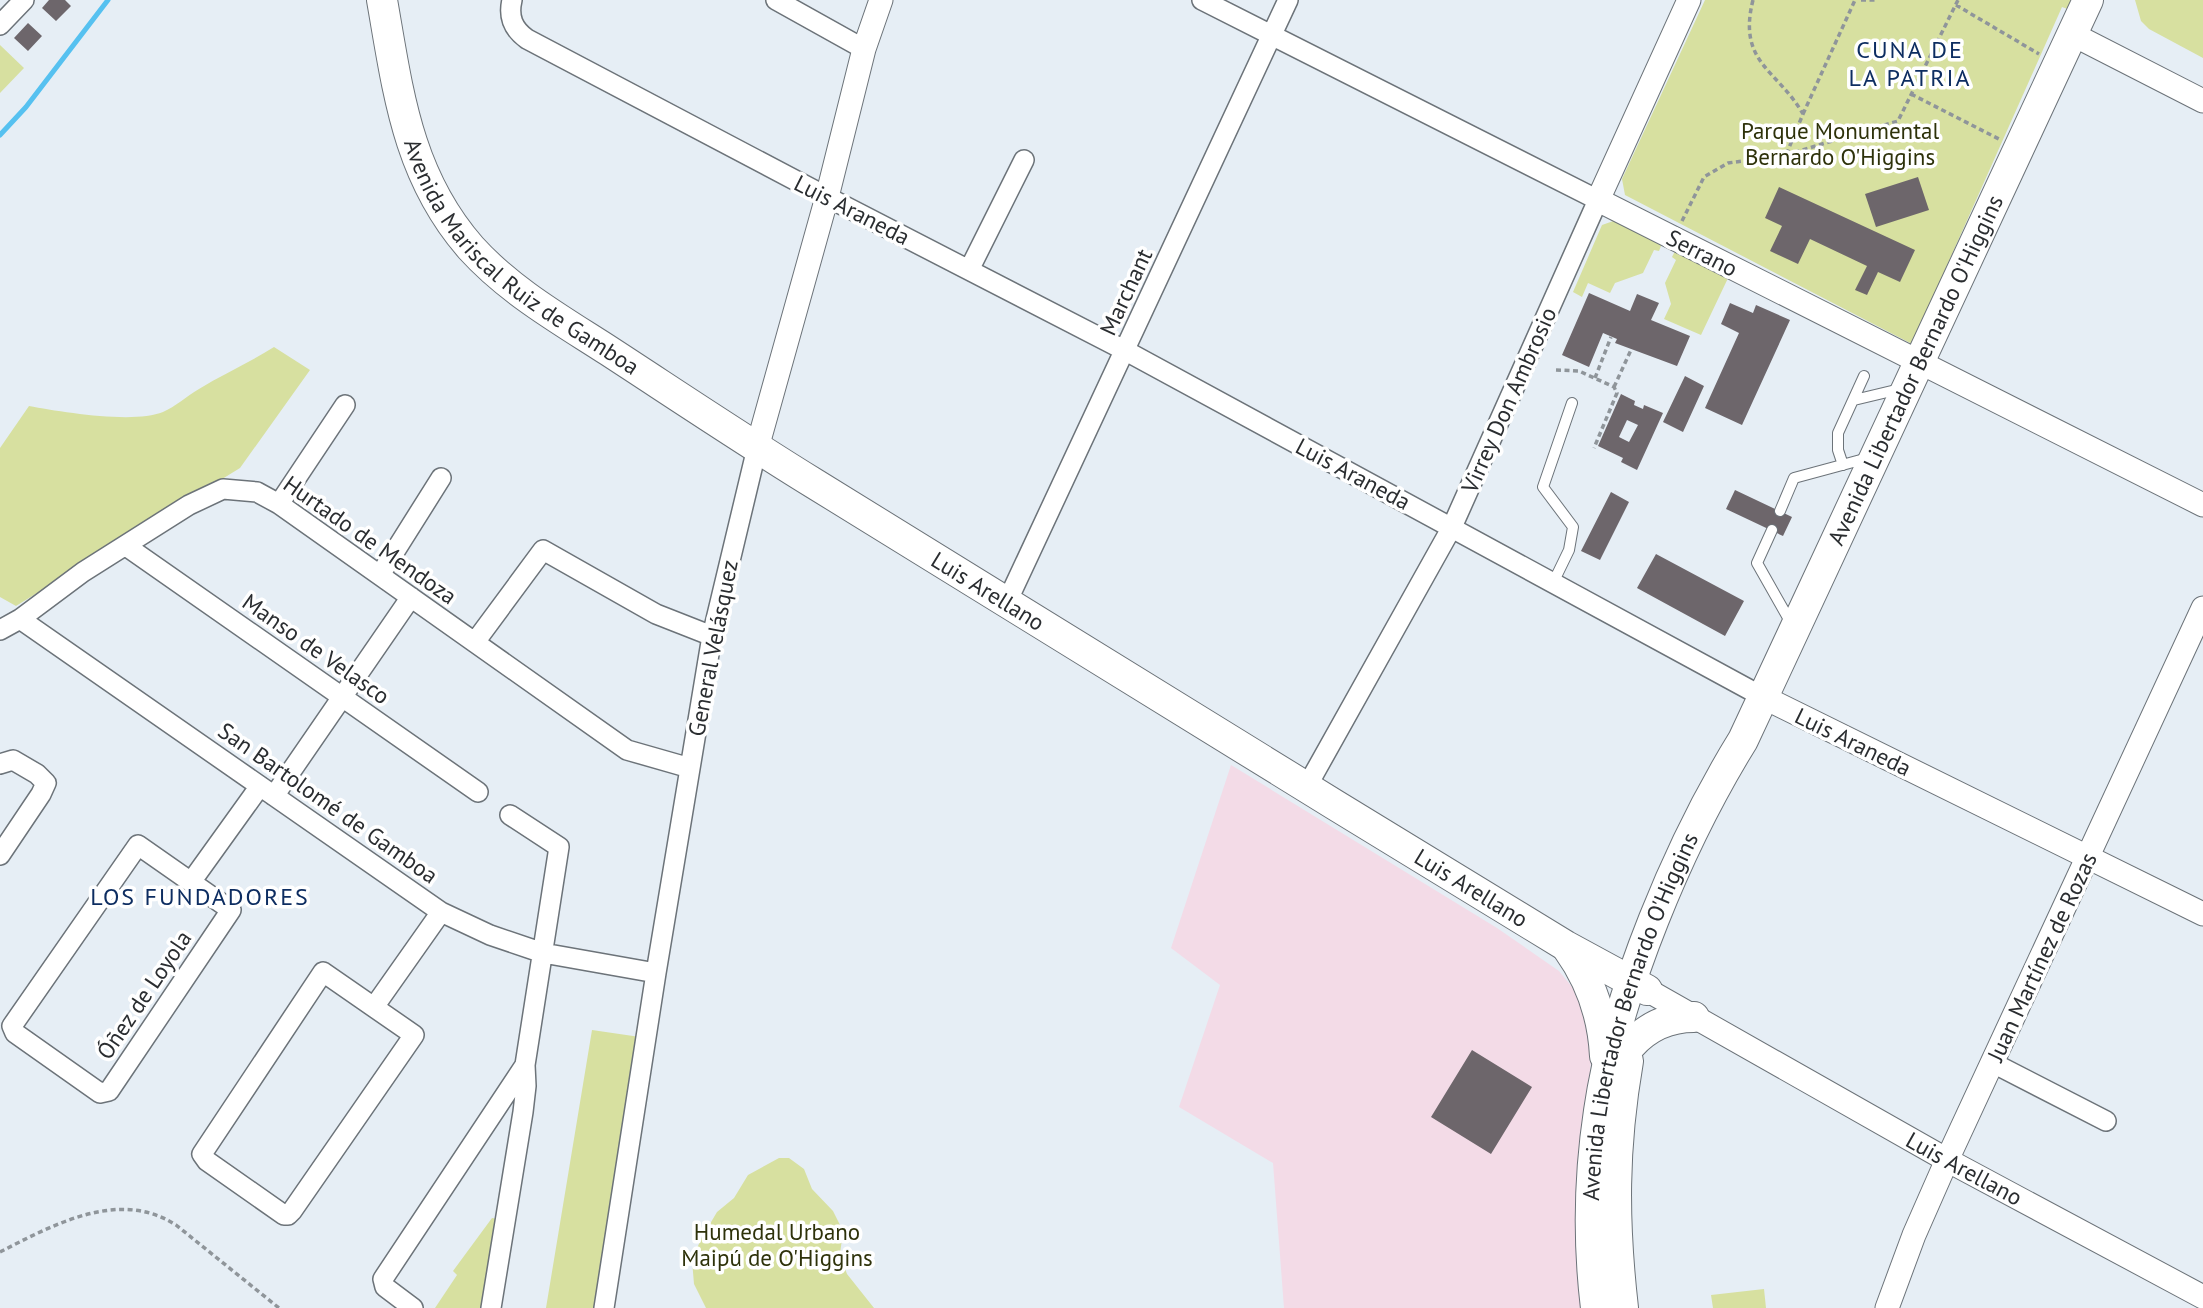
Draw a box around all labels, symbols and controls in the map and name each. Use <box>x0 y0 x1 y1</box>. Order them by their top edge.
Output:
district label: CUNA DE LA PATRIA <box>1849 34 1971 93</box>
park label: Parque Monumental Bernardo O'Higgins <box>1741 116 1939 171</box>
street label: Avenida Mariscal Ruiz de Gamboa <box>398 135 645 381</box>
street label: Luis Araneda <box>790 168 915 251</box>
street label: Avenida Libertador Bernardo O'Higgins <box>1821 190 2009 550</box>
street label: Serrano <box>1662 222 1743 283</box>
street label: Marchant <box>1093 244 1158 340</box>
street label: Virrey Don Ambrosio <box>1454 302 1563 498</box>
street label: Luis Araneda <box>1291 431 1416 516</box>
street label: Hurtado de Mendoza <box>278 469 463 610</box>
street label: Luis Arellano <box>926 545 1050 637</box>
street label: General Velásquez <box>681 557 744 739</box>
street label: Manso de Velasco <box>237 587 396 710</box>
street label: Luis Araneda <box>1790 701 1916 782</box>
street label: San Bartolomé de Gamboa <box>213 716 444 890</box>
street label: Avenida Libertador Bernardo O'Higgins <box>1576 828 1704 1201</box>
street label: Luis Arellano <box>1409 842 1534 933</box>
street label: Juan Martínez de Rozas <box>1980 848 2103 1067</box>
district label: LOS FUNDADORES <box>90 881 310 912</box>
street label: Óñez de Loyola <box>90 925 197 1065</box>
street label: Luis Arellano <box>1901 1125 2027 1212</box>
park label: Humedal Urbano Maipú de O'Higgins <box>681 1217 873 1272</box>

